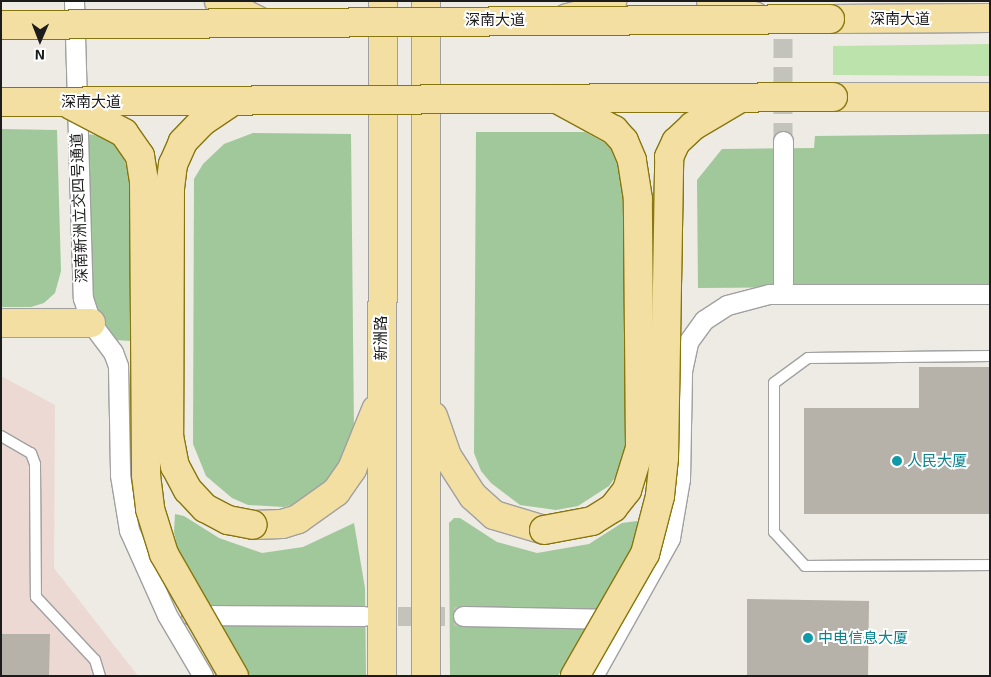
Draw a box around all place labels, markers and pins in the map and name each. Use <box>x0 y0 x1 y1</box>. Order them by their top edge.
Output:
place label: 人民大厦 <box>907 452 967 470</box>
marker: 人民大厦 <box>891 455 903 467</box>
place label: 中电信息大厦 <box>818 629 908 647</box>
marker: 中电信息大厦 <box>802 632 814 644</box>

